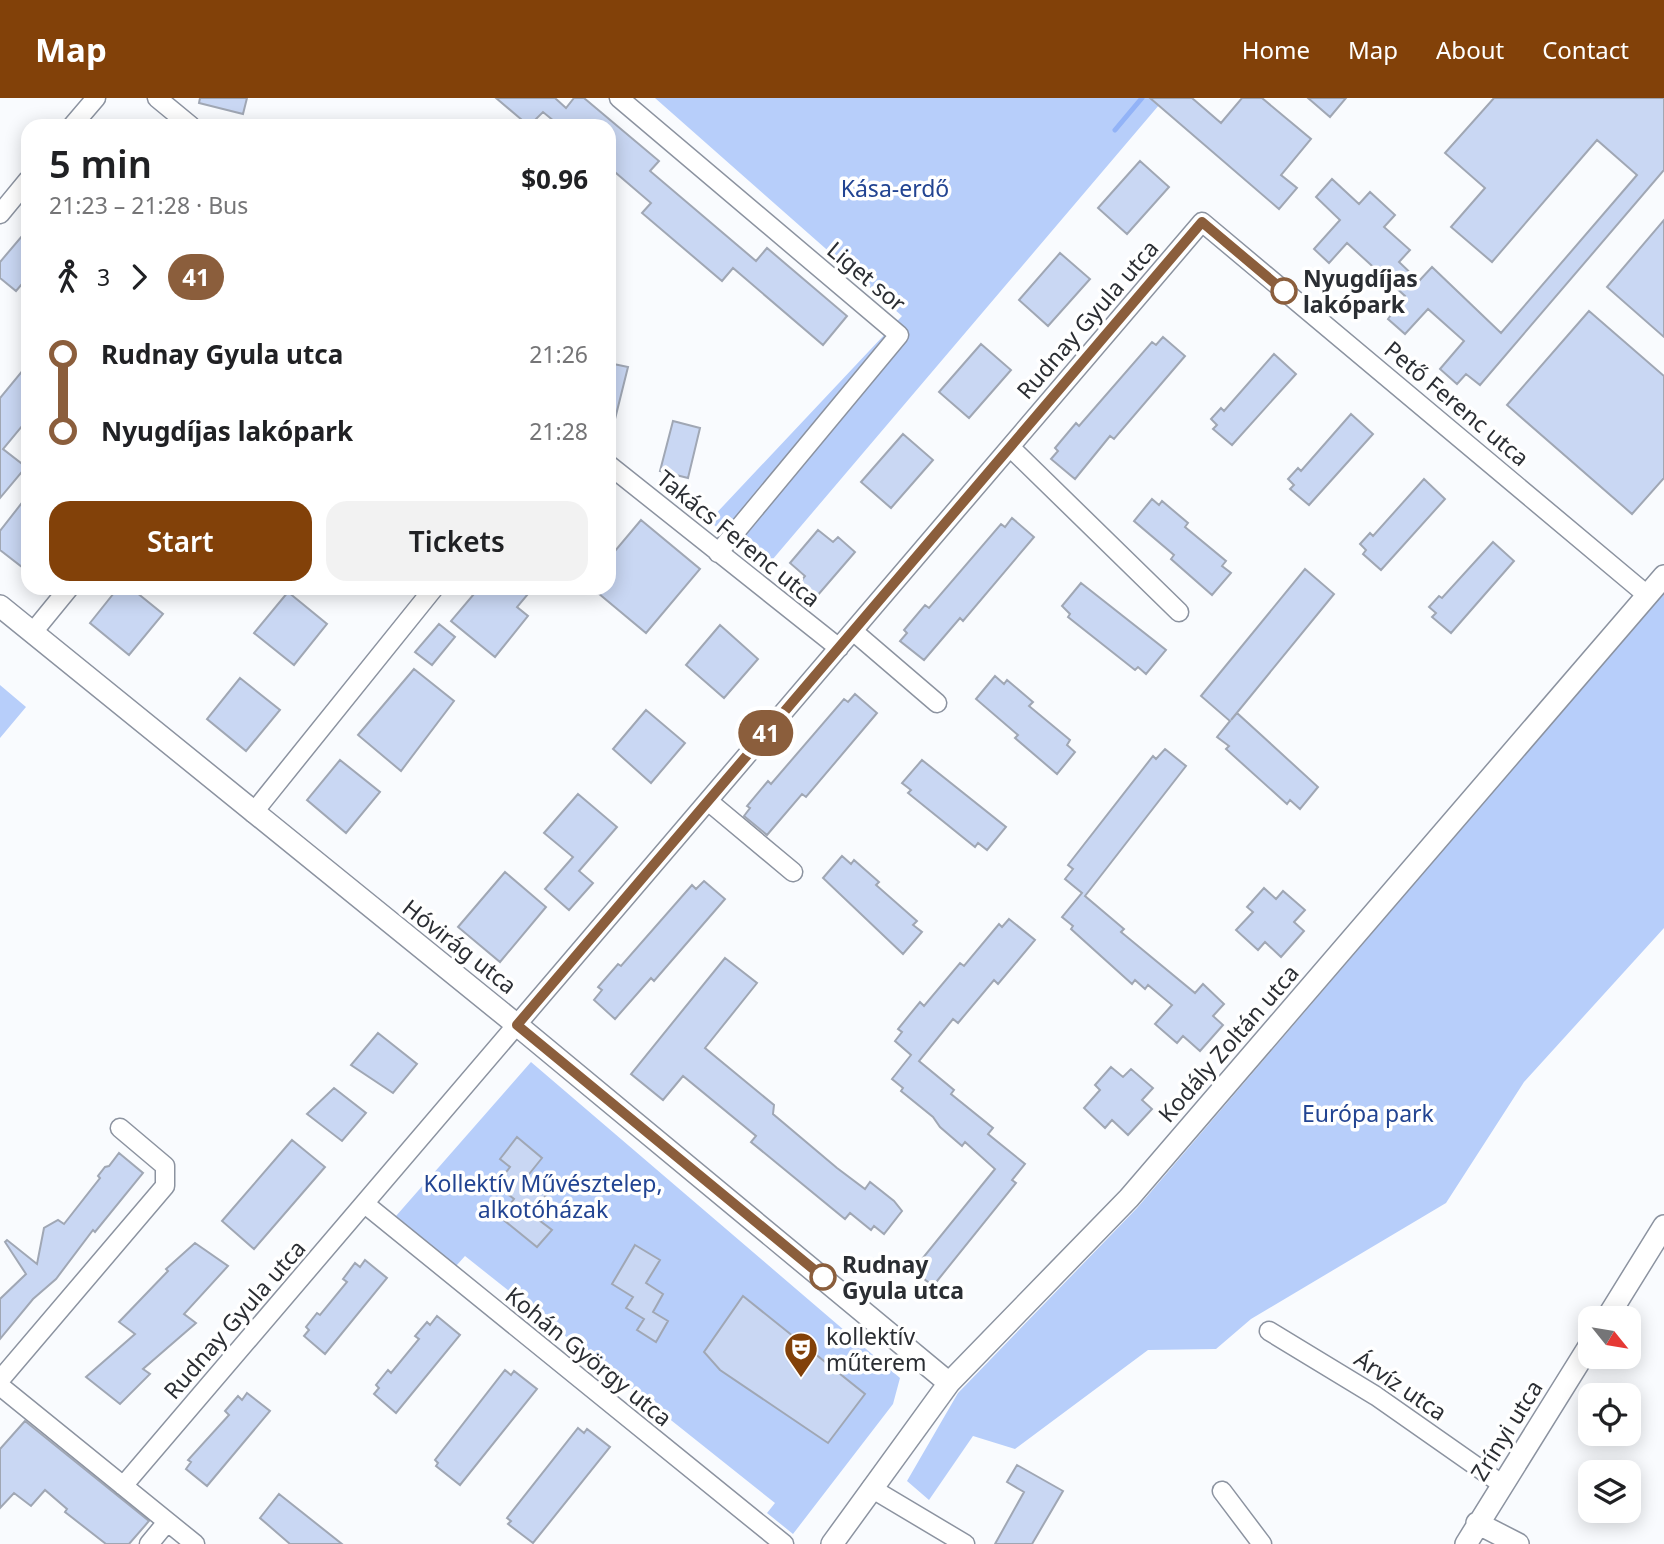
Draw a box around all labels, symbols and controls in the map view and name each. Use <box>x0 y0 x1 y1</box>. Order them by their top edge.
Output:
text: Map <box>35 27 107 72</box>
text: Home <box>1242 33 1310 66</box>
text: Map <box>1348 33 1398 66</box>
text: About <box>1436 33 1504 66</box>
text: Contact <box>1542 33 1629 66</box>
text: 5 min <box>49 137 152 189</box>
text: $0.96 <box>521 161 588 197</box>
park label: Kása-erdő <box>841 172 949 204</box>
text: 21:23 – 21:28 · Bus <box>49 189 248 221</box>
street label: Rudnay Gyula utca <box>1009 232 1165 406</box>
street label: Liget sor <box>821 234 914 319</box>
icon: walk <box>49 258 87 296</box>
icon: forward <box>120 258 158 296</box>
text: 41 <box>182 260 210 293</box>
text: 3 <box>97 261 110 293</box>
place label: Nyugdíjas lakópark <box>1303 262 1418 320</box>
marker: Nyugdíjas lakópark <box>1271 278 1297 304</box>
street label: Pető Ferenc utca <box>1378 333 1536 473</box>
text: Rudnay Gyula utca <box>101 336 343 372</box>
text: 21:26 <box>529 338 588 370</box>
text: Nyugdíjas lakópark <box>101 413 353 449</box>
text: 21:28 <box>529 415 588 447</box>
street label: Takács Ferenc utca <box>651 462 827 614</box>
button: Start <box>49 501 312 581</box>
button: Tickets <box>326 501 588 581</box>
line badge: 41 <box>734 710 798 756</box>
text: 41 <box>752 716 780 749</box>
street label: Hóvirág utca <box>396 891 524 1001</box>
street label: Kodály Zoltán utca <box>1150 957 1306 1129</box>
park label: Európa park <box>1302 1097 1435 1129</box>
park label: Kollektív Művésztelep, alkotóházak <box>423 1167 663 1225</box>
street label: Rudnay Gyula utca <box>156 1232 312 1406</box>
place label: Rudnay Gyula utca <box>842 1248 964 1306</box>
marker: Rudnay Gyula utca <box>810 1264 836 1290</box>
street label: Kohán György utca <box>499 1279 679 1433</box>
north arrow <box>1578 1306 1642 1368</box>
map controls <box>1578 1306 1641 1523</box>
place label: kollektív műterem <box>826 1320 927 1378</box>
theatre icon: kollektív műterem <box>782 1330 820 1379</box>
street label: Árvíz utca <box>1348 1342 1454 1428</box>
street label: Zrínyi utca <box>1463 1374 1549 1486</box>
button: locate <box>1578 1383 1641 1446</box>
button: layers <box>1578 1460 1641 1523</box>

